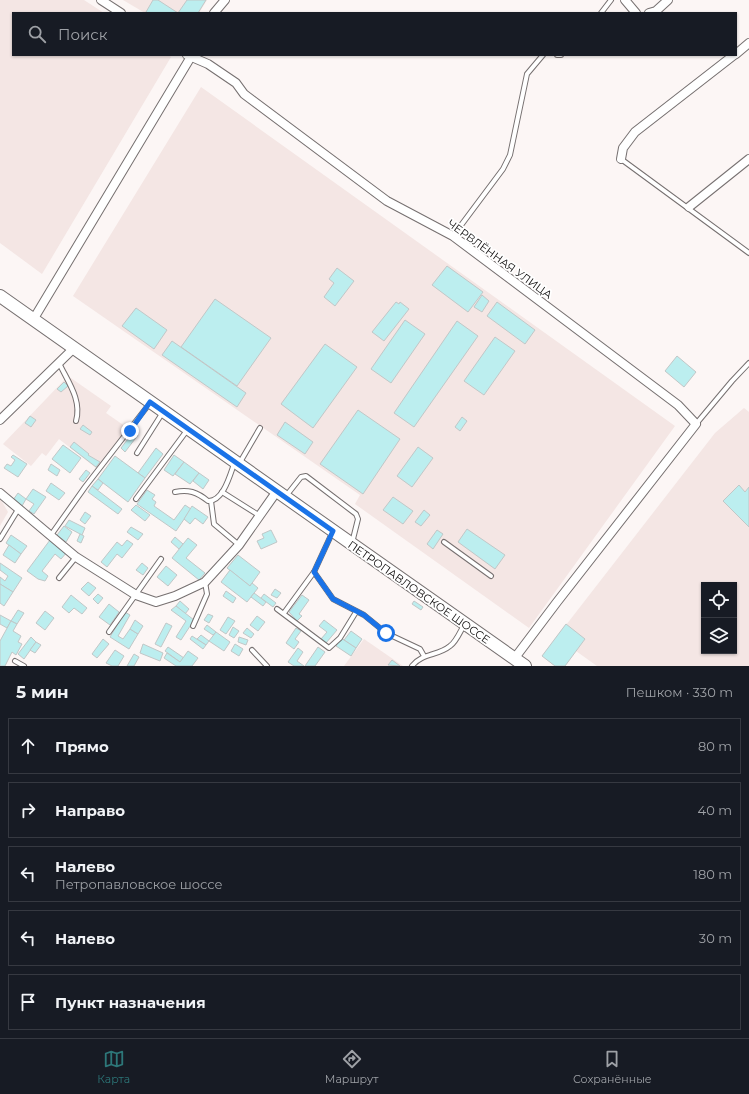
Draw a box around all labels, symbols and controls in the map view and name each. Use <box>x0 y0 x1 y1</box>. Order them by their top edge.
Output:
search box <box>12 12 737 56</box>
icon: search <box>26 23 48 45</box>
text: Поиск <box>58 25 107 44</box>
street label: ЧЕРВЛЁННАЯ УЛИЦА <box>445 216 556 302</box>
route end <box>121 422 139 440</box>
street label: ПЕТРОПАВЛОВСКОЕ ШОССЕ <box>345 537 493 647</box>
map controls <box>701 582 737 654</box>
button: locate <box>701 582 737 618</box>
button: layers <box>701 618 737 654</box>
route start <box>377 624 395 642</box>
text: 5 мин <box>16 682 69 702</box>
text: Пешком · 330 m <box>626 684 733 700</box>
icon: ahead <box>17 735 39 757</box>
text: Прямо <box>55 737 109 756</box>
text: 80 m <box>698 738 732 754</box>
icon: right <box>17 799 39 821</box>
text: Направо <box>55 801 125 820</box>
text: 40 m <box>698 802 732 818</box>
text: Налево <box>55 857 115 876</box>
icon: left <box>17 863 39 885</box>
text: 180 m <box>693 866 732 882</box>
text: Петропавловское шоссе <box>55 876 223 892</box>
icon: left <box>17 927 39 949</box>
text: Налево <box>55 929 115 948</box>
text: 30 m <box>699 930 732 946</box>
icon: arrive <box>17 991 39 1013</box>
text: Пункт назначения <box>55 993 206 1012</box>
tab: Карта <box>97 1048 130 1086</box>
tab: Маршрут <box>325 1048 378 1086</box>
tab: Сохранённые <box>573 1048 652 1086</box>

